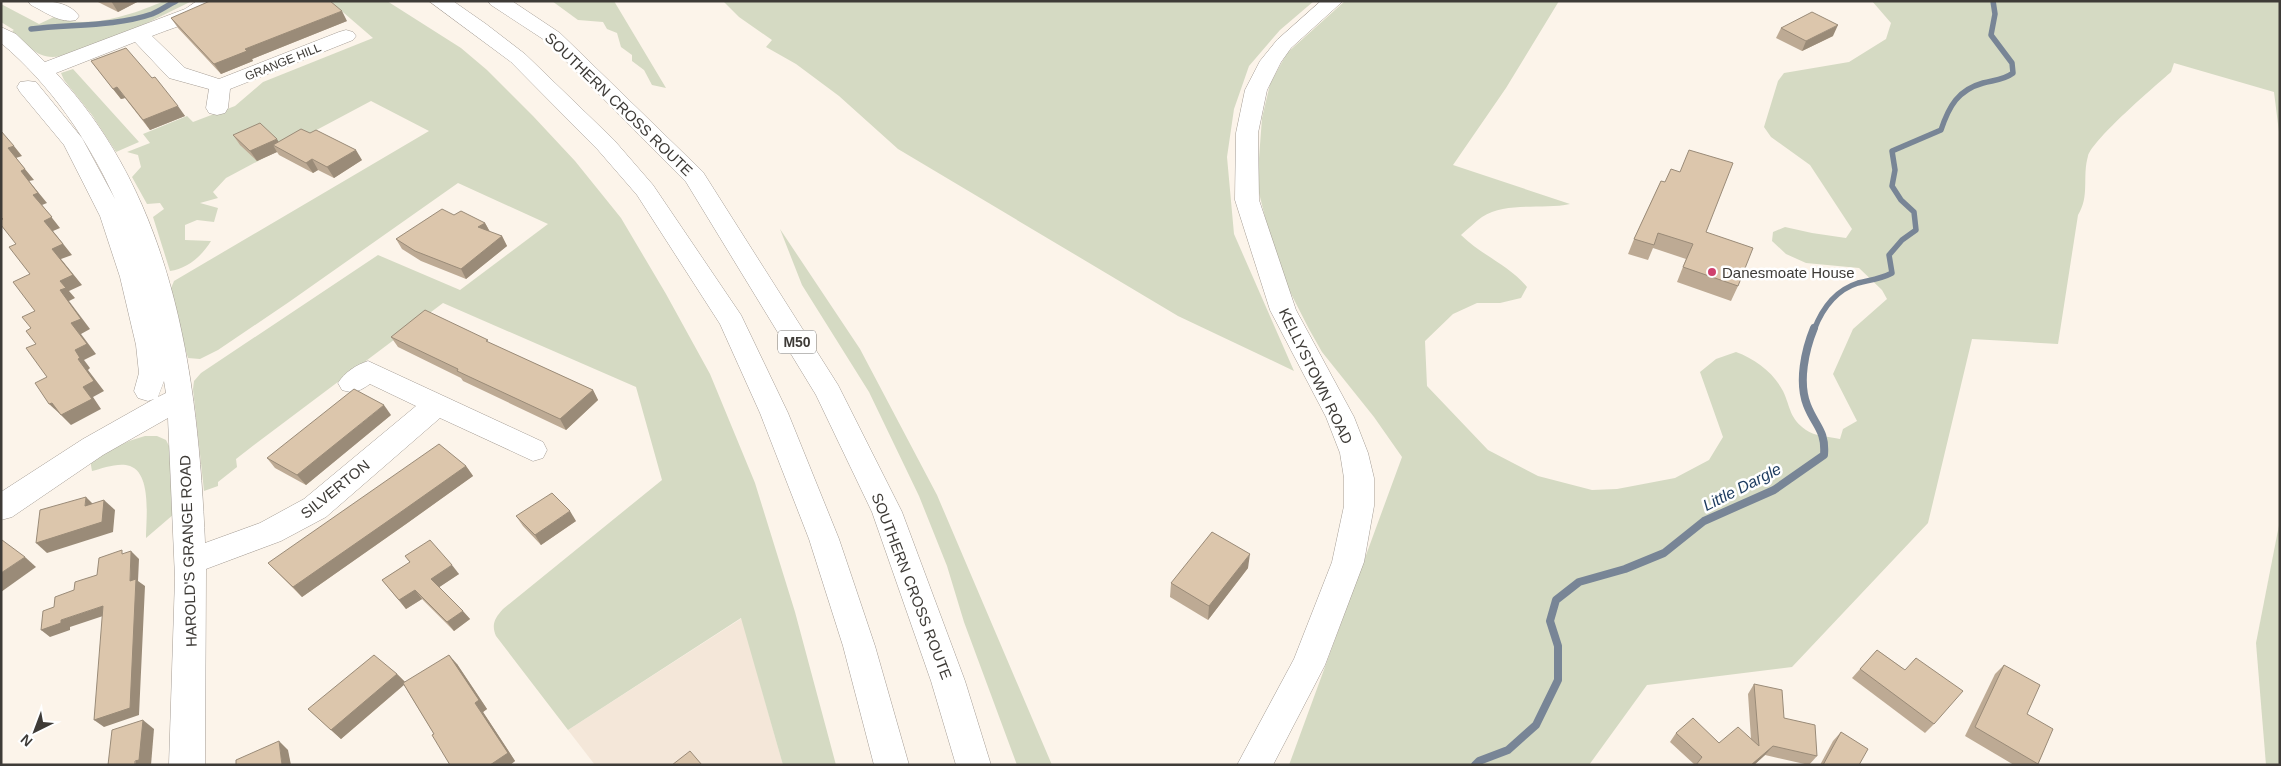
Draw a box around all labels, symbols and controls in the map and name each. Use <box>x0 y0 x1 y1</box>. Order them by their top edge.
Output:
street label: SOUTHERN CROSS ROUTE <box>542 29 696 179</box>
street label: GRANGE HILL <box>243 40 323 84</box>
place label: Danesmoate House <box>1722 264 1855 281</box>
marker: Danesmoate House <box>1706 266 1718 278</box>
street label: KELLYSTOWN ROAD <box>1276 305 1356 447</box>
road number: M50 <box>778 331 816 354</box>
street label: HAROLD'S GRANGE ROAD <box>176 455 200 647</box>
street label: SILVERTON <box>297 456 373 522</box>
water label: Little Dargle <box>1700 460 1784 514</box>
street label: SOUTHERN CROSS ROUTE <box>869 490 955 682</box>
north arrow <box>10 706 60 756</box>
text: N <box>17 731 35 750</box>

